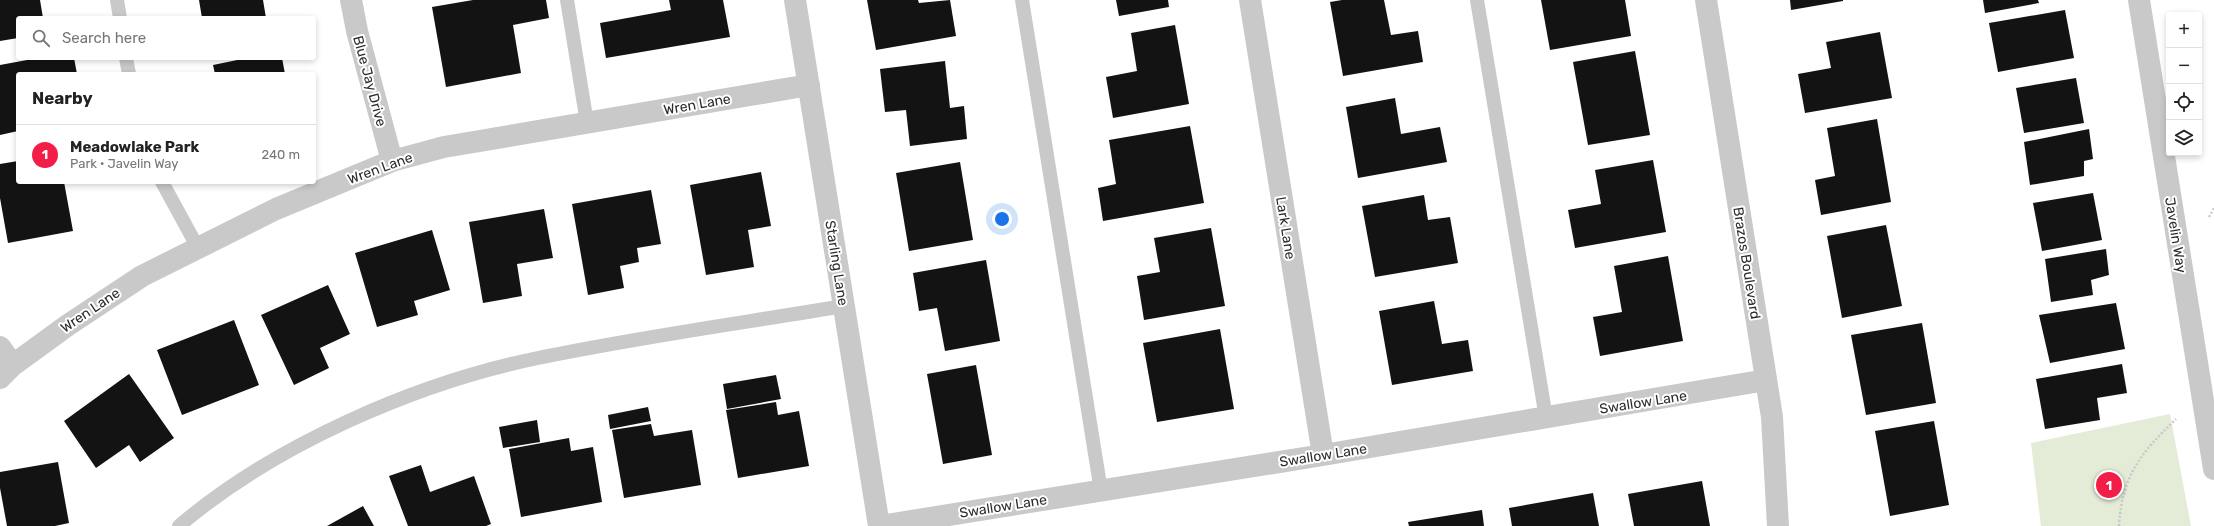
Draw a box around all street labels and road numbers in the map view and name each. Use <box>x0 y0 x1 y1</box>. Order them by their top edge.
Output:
street label: Blue Jay Drive <box>349 34 390 129</box>
street label: Wren Lane <box>662 90 732 119</box>
street label: Wren Lane <box>345 149 415 188</box>
street label: Lark Lane <box>1272 195 1299 261</box>
street label: Javelin Way <box>2161 196 2190 274</box>
street label: Brazos Boulevard <box>1729 206 1764 320</box>
street label: Starling Lane <box>821 219 852 307</box>
street label: Wren Lane <box>57 284 123 336</box>
street label: Swallow Lane <box>1598 387 1688 418</box>
street label: Swallow Lane <box>1278 440 1368 471</box>
street label: Swallow Lane <box>958 491 1048 522</box>

